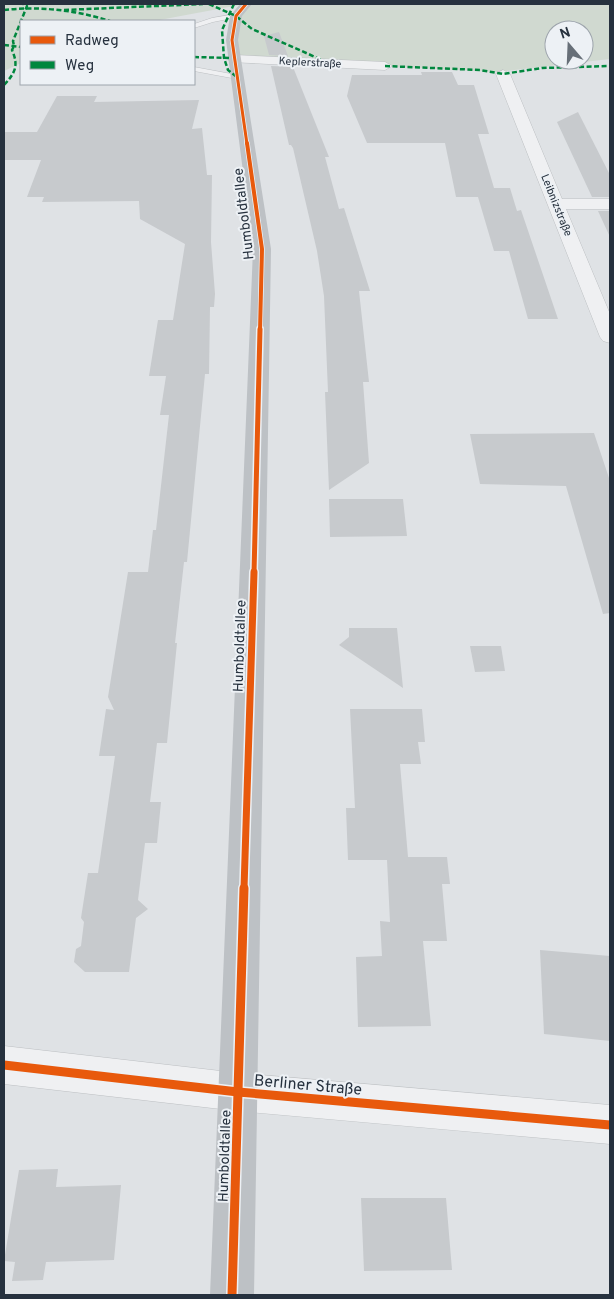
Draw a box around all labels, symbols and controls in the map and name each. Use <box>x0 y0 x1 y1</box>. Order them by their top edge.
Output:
legend <box>20 20 195 85</box>
north arrow <box>544 20 594 70</box>
text: N <box>558 24 573 44</box>
text: Radweg <box>65 32 119 51</box>
street label: Keplerstraße <box>278 54 342 72</box>
text: Weg <box>65 57 94 76</box>
street label: Humboldtallee <box>230 167 259 261</box>
street label: Leibnizstraße <box>537 172 575 239</box>
street label: Humboldtallee <box>230 600 251 692</box>
street label: Berliner Straße <box>253 1071 363 1101</box>
street label: Humboldtallee <box>215 1110 236 1202</box>

